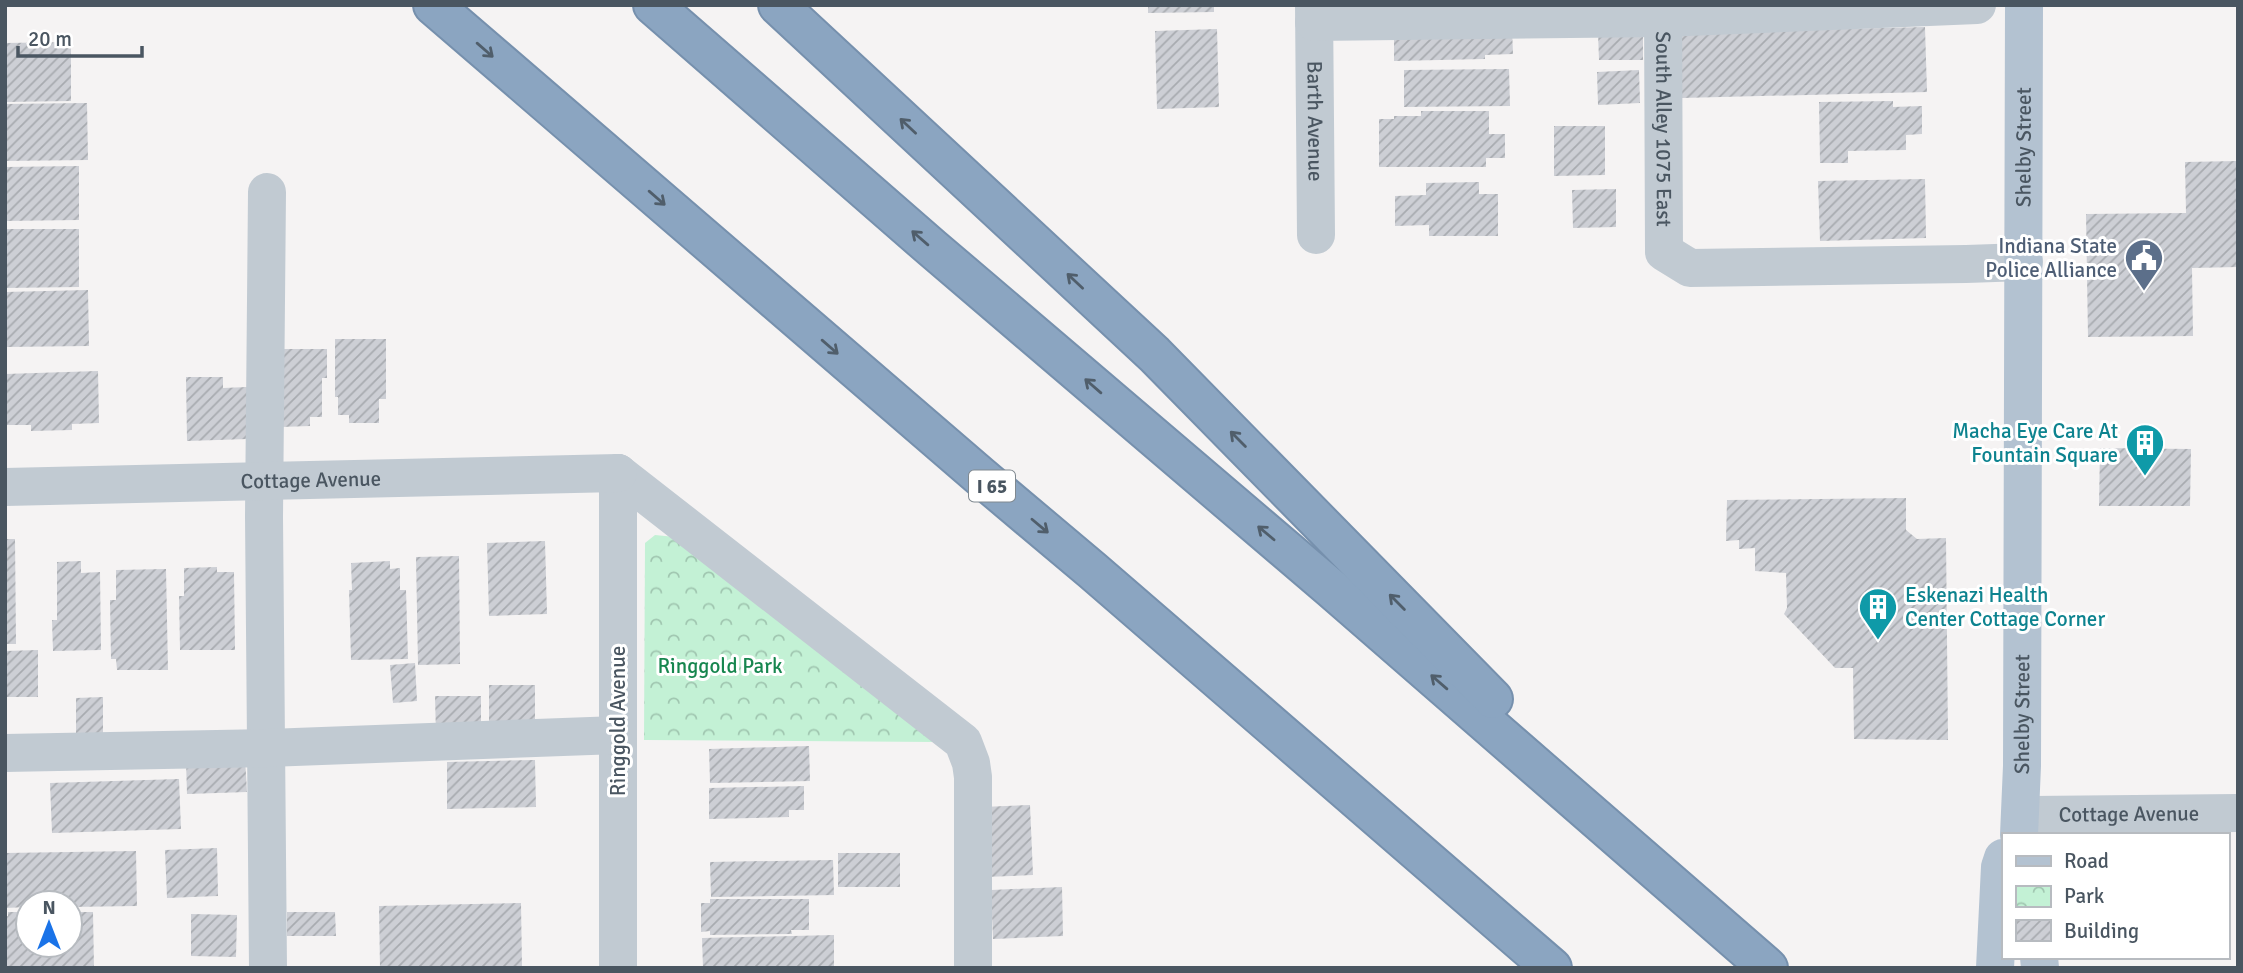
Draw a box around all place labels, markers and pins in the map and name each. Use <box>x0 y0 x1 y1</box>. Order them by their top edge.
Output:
place label: Indiana State Police Alliance <box>1985 233 2117 283</box>
public building icon: Indiana State Police Alliance <box>2123 237 2165 292</box>
place label: Macha Eye Care At Fountain Square <box>1952 418 2118 468</box>
building icon: Macha Eye Care At Fountain Square <box>2124 422 2166 477</box>
place label: Eskenazi Health Center Cottage Corner <box>1905 582 2105 632</box>
building icon: Eskenazi Health Center Cottage Corner <box>1857 586 1899 641</box>

